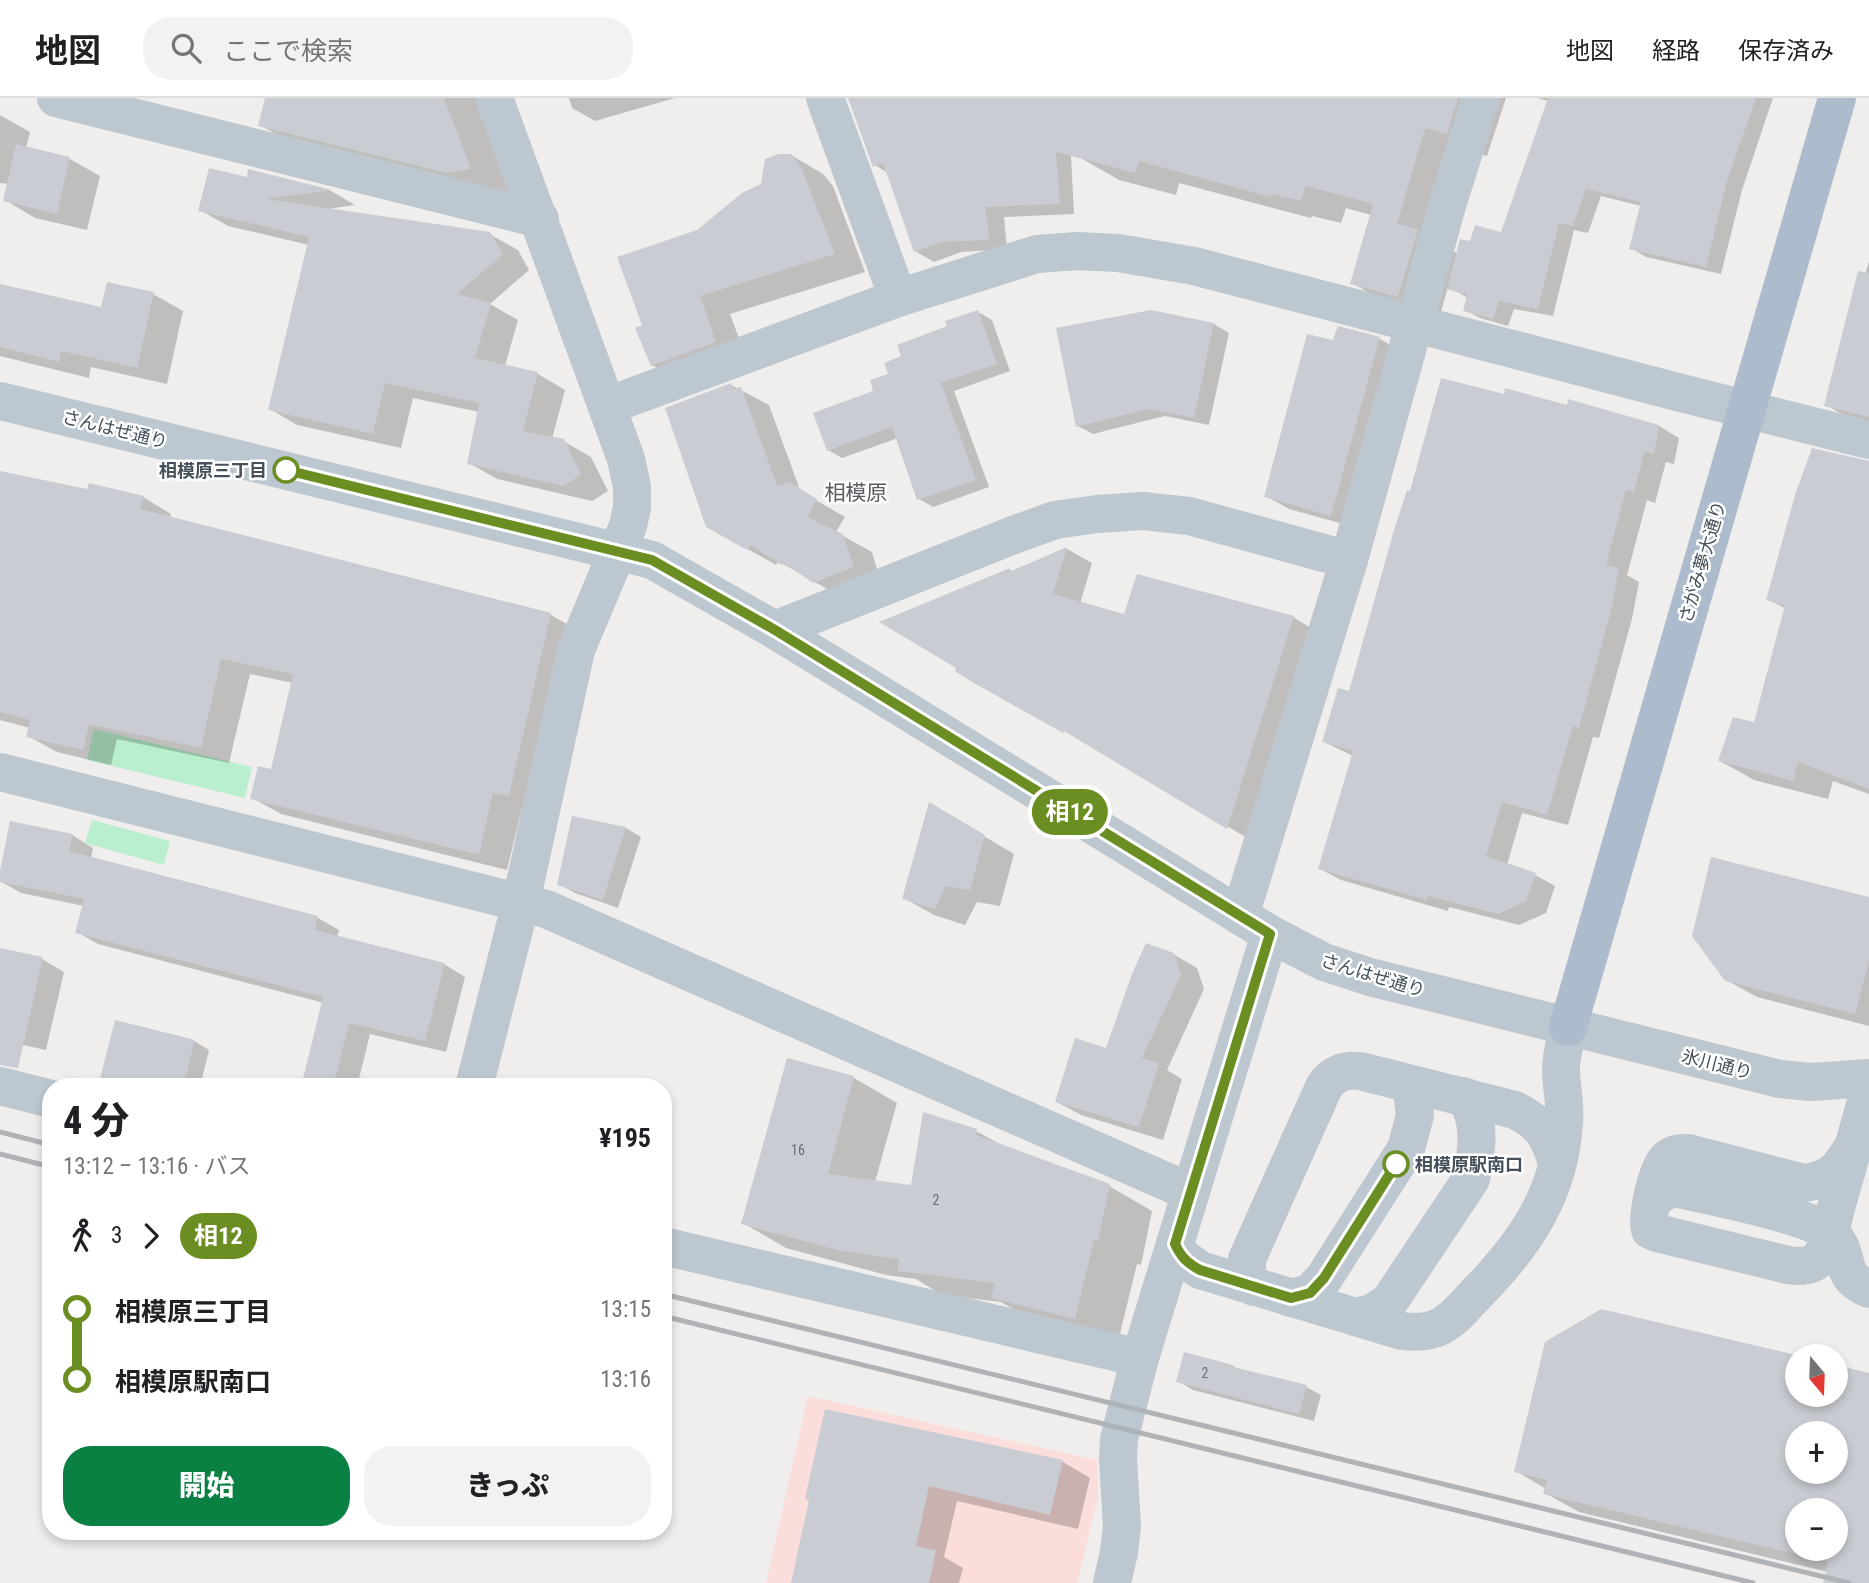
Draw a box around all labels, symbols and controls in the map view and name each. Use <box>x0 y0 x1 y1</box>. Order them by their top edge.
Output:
search box <box>143 17 633 80</box>
icon: search <box>167 29 205 67</box>
text: 地図 <box>35 31 101 70</box>
text: ここで検索 <box>223 36 353 66</box>
text: 地図 <box>1566 37 1614 65</box>
text: 経路 <box>1652 37 1700 65</box>
text: 保存済み <box>1738 37 1834 65</box>
street label: さんはぜ通り <box>60 406 170 452</box>
marker: 相模原三丁目 <box>273 457 299 483</box>
place label: 相模原三丁目 <box>159 460 267 481</box>
district label: 相模原 <box>825 481 888 505</box>
street label: さがみ夢大通り <box>1675 499 1729 625</box>
line badge: 相12 <box>1030 789 1110 835</box>
text: 相12 <box>1046 798 1094 826</box>
street label: さんはぜ通り <box>1318 949 1428 1001</box>
street label: 氷川通り <box>1680 1045 1754 1083</box>
text: 4 分 <box>63 1099 129 1143</box>
text: ¥195 <box>599 1123 651 1153</box>
house number: 16 <box>791 1142 805 1158</box>
marker: 相模原駅南口 <box>1383 1151 1409 1177</box>
text: 13:12 – 13:16 · バス <box>63 1153 250 1180</box>
place label: 相模原駅南口 <box>1415 1154 1523 1175</box>
house number: 2 <box>933 1192 940 1208</box>
icon: walk <box>63 1217 101 1255</box>
icon: forward <box>132 1217 170 1255</box>
text: 3 <box>111 1222 122 1249</box>
text: 相12 <box>194 1222 243 1250</box>
text: 13:15 <box>600 1296 651 1323</box>
text: 相模原三丁目 <box>115 1297 271 1327</box>
north arrow <box>1785 1344 1848 1407</box>
map controls <box>1785 1344 1848 1561</box>
house number: 2 <box>1202 1365 1209 1381</box>
text: 13:16 <box>600 1366 651 1393</box>
text: 相模原駅南口 <box>115 1367 271 1397</box>
button: + <box>1785 1421 1848 1484</box>
button: 開始 <box>63 1446 350 1526</box>
button: きっぷ <box>364 1446 651 1526</box>
button: − <box>1785 1498 1848 1561</box>

